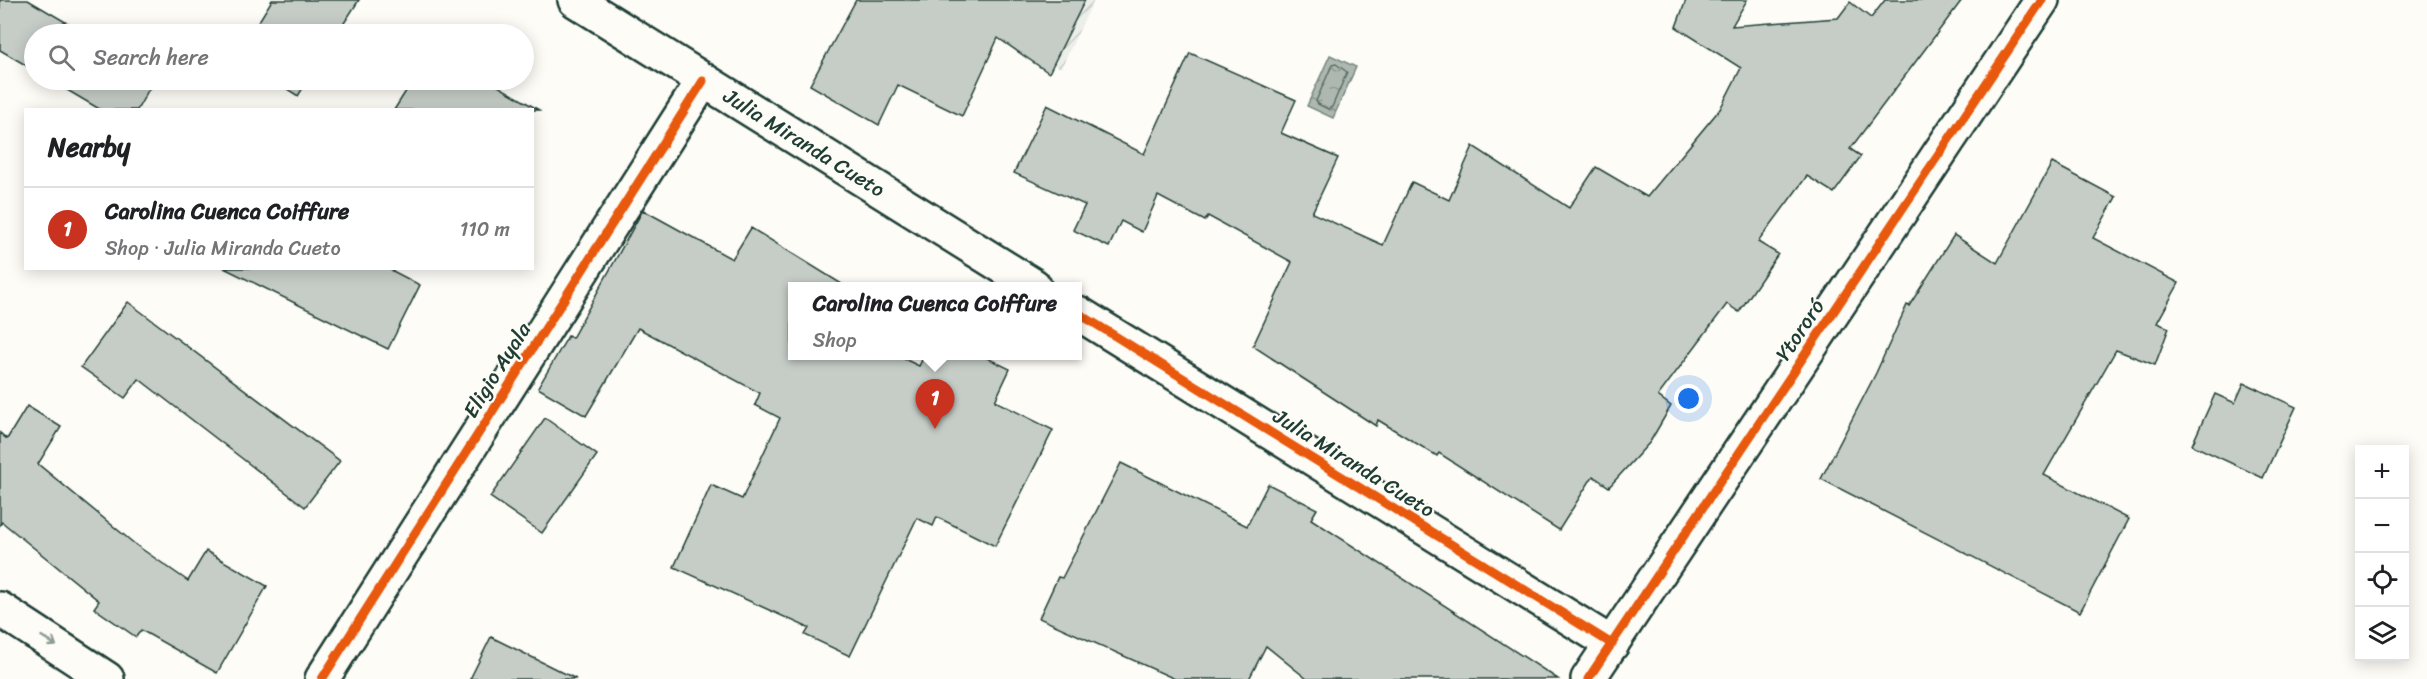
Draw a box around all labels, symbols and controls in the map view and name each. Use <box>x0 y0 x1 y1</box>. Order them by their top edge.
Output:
search box <box>24 24 534 90</box>
text: Search here <box>93 38 209 77</box>
icon: search <box>45 41 78 74</box>
street label: Julia Miranda Cueto <box>715 77 893 208</box>
text: Nearby <box>48 124 130 170</box>
text: Carolina Cuenca Coiffure <box>105 192 349 231</box>
text: 1 <box>63 212 72 247</box>
text: 110 m <box>460 212 510 247</box>
text: Shop · Julia Miranda Cueto <box>105 231 341 266</box>
popup <box>788 282 1082 360</box>
text: Carolina Cuenca Coiffure <box>813 284 1057 323</box>
street label: Ytororó <box>1765 291 1835 369</box>
street label: Eligio Ayala <box>452 314 542 426</box>
text: Shop <box>813 323 857 358</box>
pin: 1 <box>916 380 954 429</box>
your location <box>1674 384 1703 413</box>
street label: Julia Miranda Cueto <box>1265 397 1443 528</box>
map controls <box>2355 445 2409 661</box>
button: + <box>2355 445 2409 499</box>
button: − <box>2355 499 2409 553</box>
button: locate <box>2355 553 2409 607</box>
button: layers <box>2355 607 2409 661</box>
one-way arrow <box>40 635 57 647</box>

